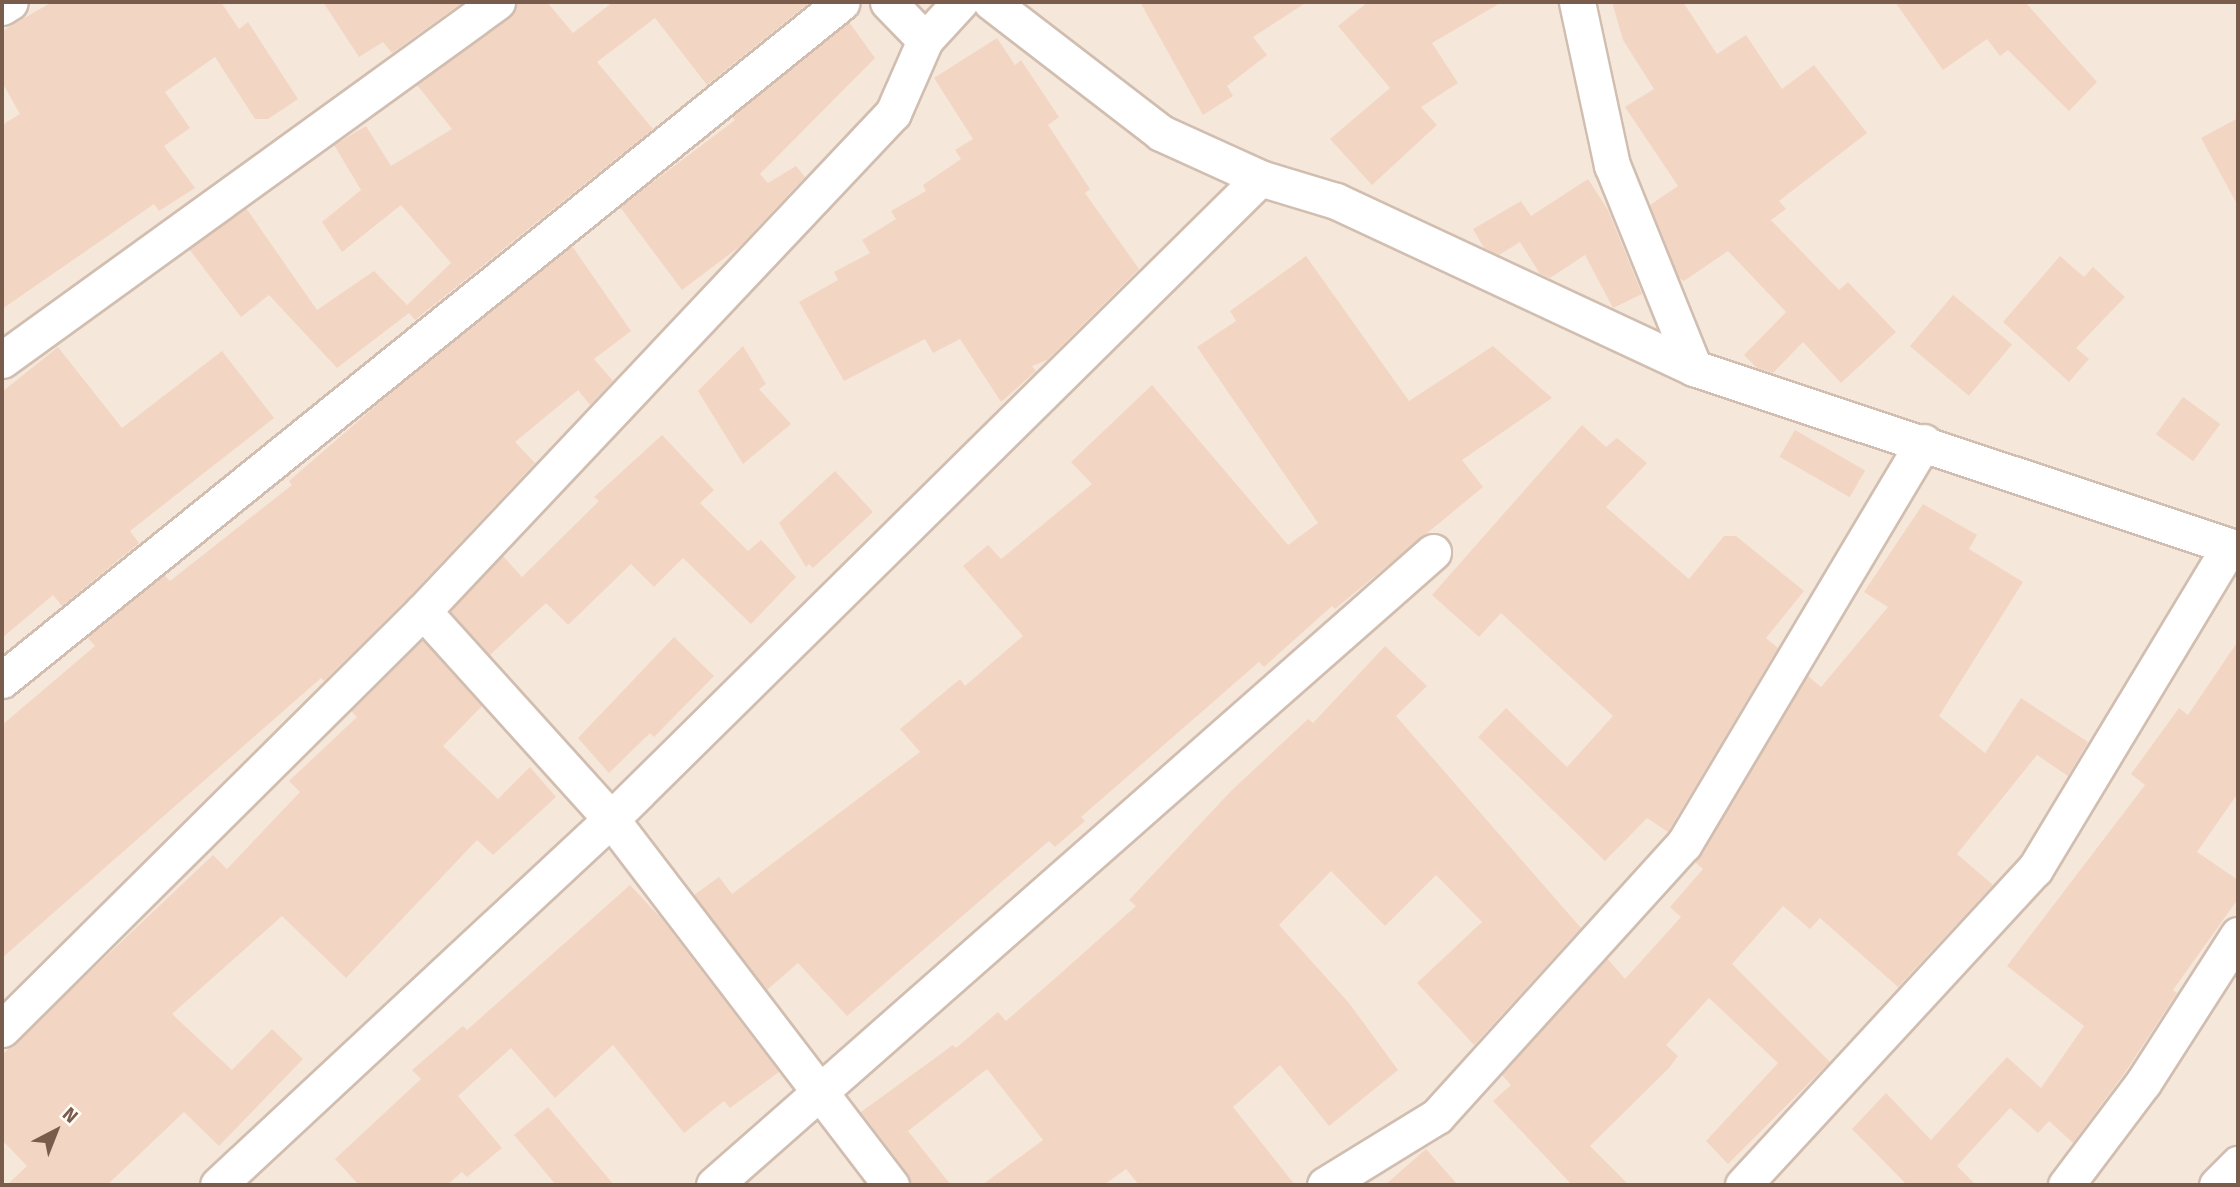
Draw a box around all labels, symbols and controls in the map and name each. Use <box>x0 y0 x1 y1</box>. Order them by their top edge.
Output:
north arrow <box>21 1096 91 1166</box>
text: N <box>58 1102 83 1128</box>

